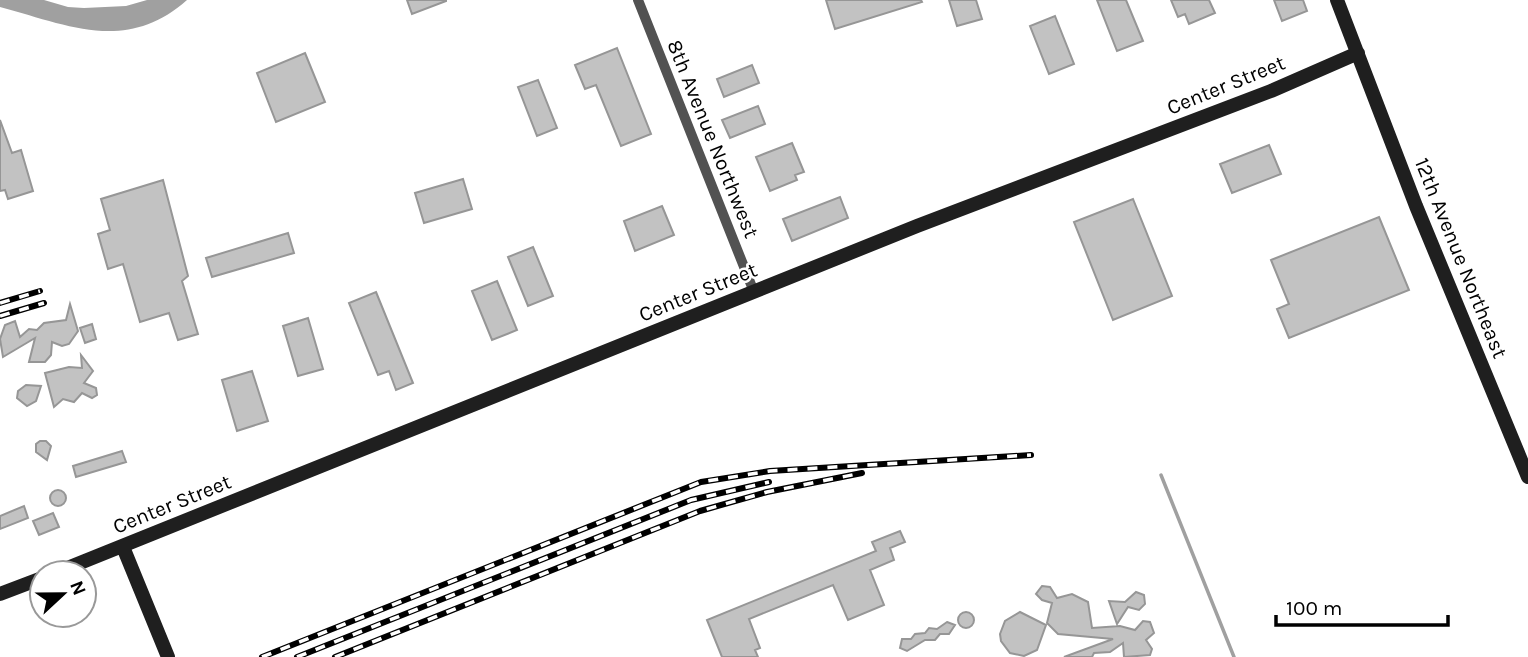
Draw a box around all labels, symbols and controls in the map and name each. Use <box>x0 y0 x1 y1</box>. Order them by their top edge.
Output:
street label: 8th Avenue Northwest <box>662 36 764 242</box>
street label: Center Street <box>1163 50 1289 120</box>
street label: 12th Avenue Northeast <box>1410 154 1512 362</box>
street label: Center Street <box>635 257 761 327</box>
street label: Center Street <box>109 469 235 539</box>
north arrow <box>28 559 98 629</box>
text: N <box>65 578 91 598</box>
scale bar <box>1276 584 1448 628</box>
text: 100 m <box>1286 596 1343 620</box>

